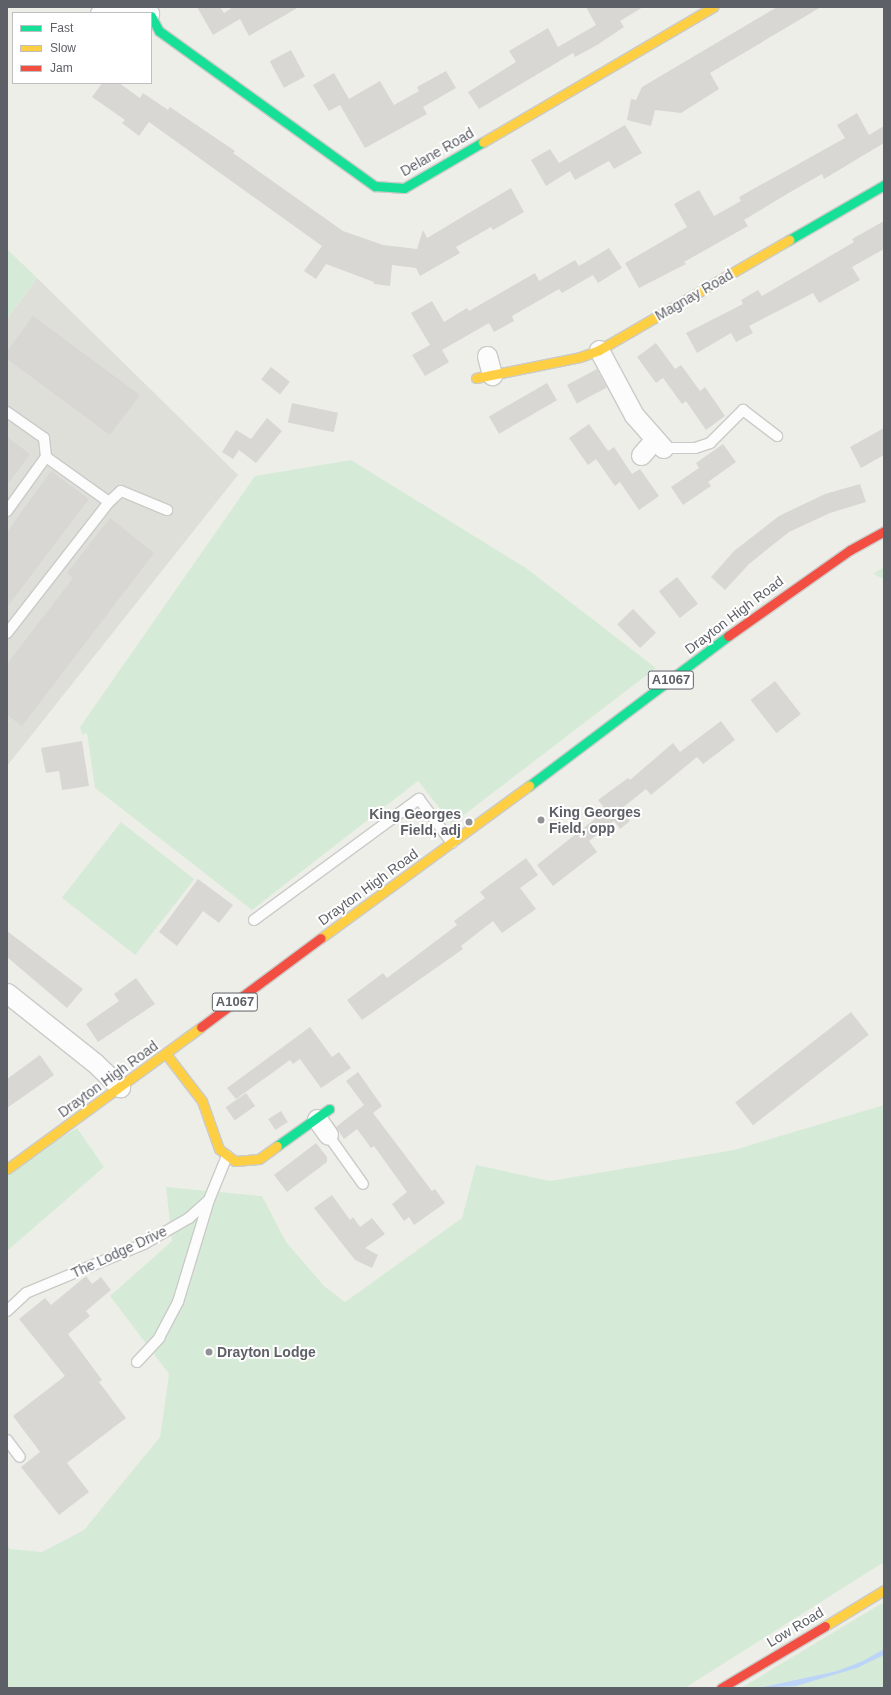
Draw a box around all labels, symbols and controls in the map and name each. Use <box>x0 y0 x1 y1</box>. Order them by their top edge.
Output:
legend <box>12 12 152 84</box>
text: Fast <box>50 21 73 35</box>
text: Slow <box>50 41 76 55</box>
text: Jam <box>50 61 73 75</box>
street label: Delane Road <box>397 124 477 180</box>
street label: Magnay Road <box>652 266 736 324</box>
street label: Drayton High Road <box>681 572 787 658</box>
road number: A1067 <box>647 669 695 691</box>
place label: King Georges Field, opp <box>549 804 641 836</box>
place label: King Georges Field, adj <box>369 806 461 838</box>
marker: King Georges Field, opp <box>536 815 546 825</box>
marker: King Georges Field, adj <box>464 817 474 827</box>
street label: Drayton High Road <box>315 845 421 929</box>
road number: A1067 <box>211 991 259 1013</box>
street label: Drayton High Road <box>55 1037 161 1121</box>
street label: The Lodge Drive <box>69 1223 169 1281</box>
place label: Drayton Lodge <box>217 1344 316 1360</box>
marker: Drayton Lodge <box>204 1347 214 1357</box>
street label: Low Road <box>764 1604 826 1650</box>

